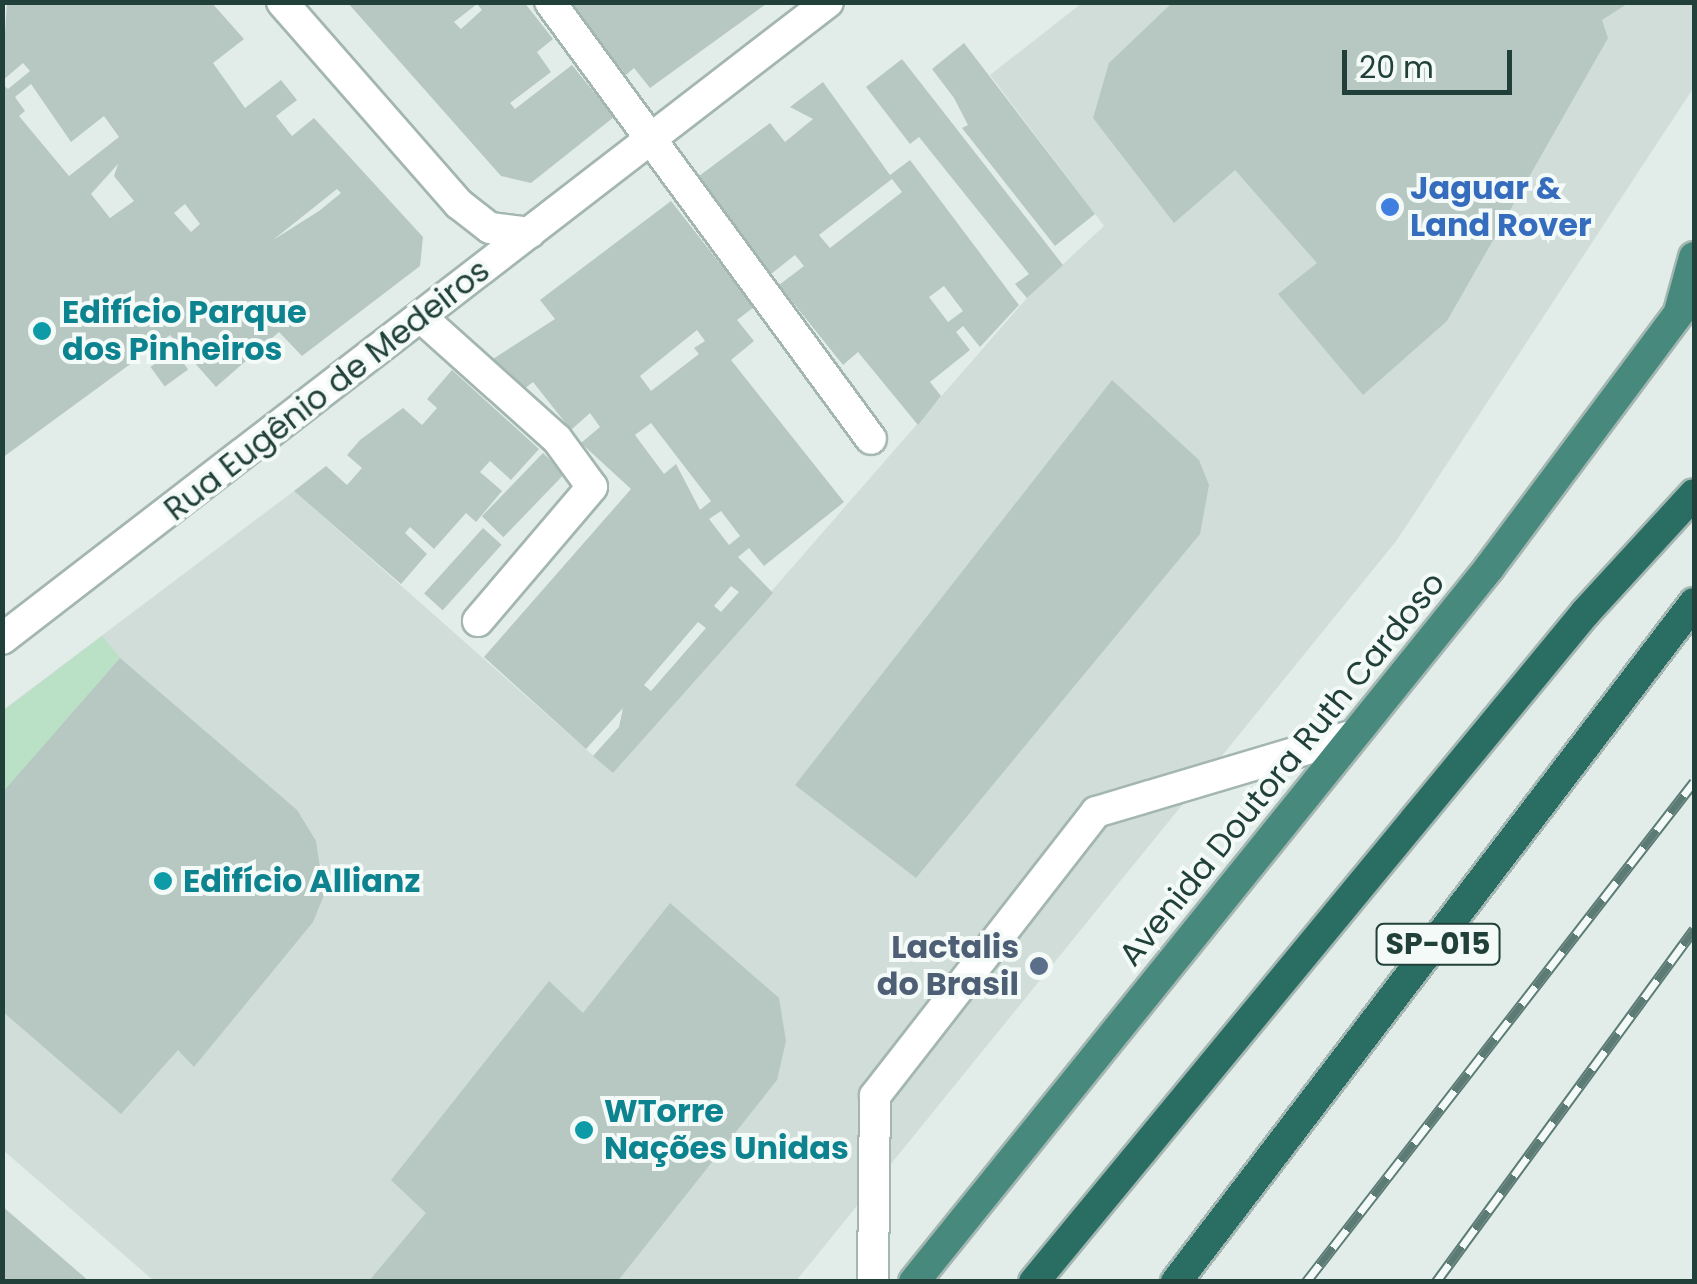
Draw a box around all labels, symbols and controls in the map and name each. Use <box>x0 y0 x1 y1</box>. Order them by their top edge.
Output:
scale bar <box>1347 30 1517 92</box>
text: 20 m <box>1359 46 1434 89</box>
place label: Jaguar & Land Rover <box>1410 170 1592 245</box>
marker: Jaguar & Land Rover <box>1379 196 1401 218</box>
street label: Rua Eugênio de Medeiros <box>157 251 497 529</box>
place label: Edifício Parque dos Pinheiros <box>62 294 307 369</box>
marker: Edifício Parque dos Pinheiros <box>31 320 53 342</box>
street label: Avenida Doutora Ruth Cardoso <box>1111 564 1453 974</box>
place label: Edifício Allianz <box>183 862 420 900</box>
marker: Edifício Allianz <box>152 870 174 892</box>
road number: SP-015 <box>1376 919 1500 969</box>
place label: Lactalis do Brasil <box>877 929 1019 1004</box>
marker: Lactalis do Brasil <box>1028 955 1050 977</box>
place label: WTorre Nações Unidas <box>604 1093 849 1168</box>
marker: WTorre Nações Unidas <box>573 1119 595 1141</box>

